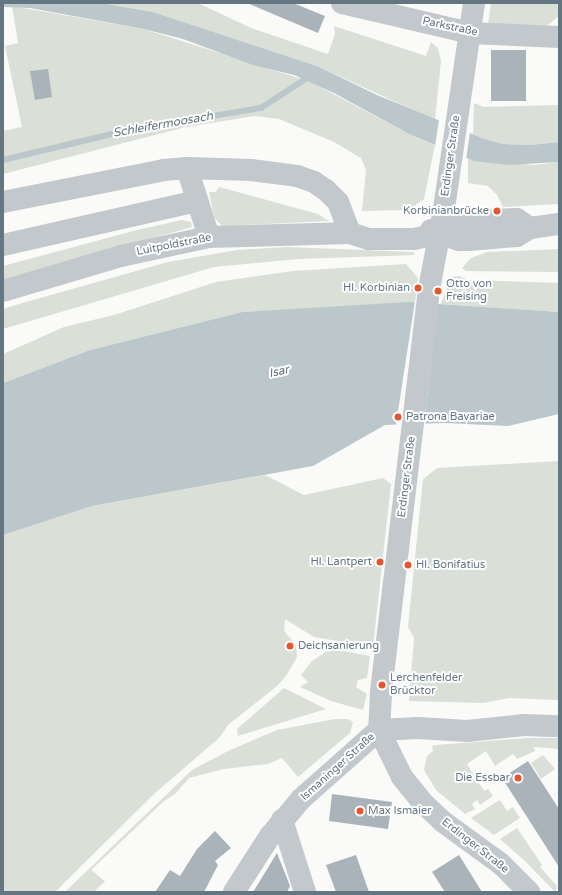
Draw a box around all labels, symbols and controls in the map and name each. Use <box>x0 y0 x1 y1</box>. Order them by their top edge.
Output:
street label: Parkstraße <box>421 15 479 39</box>
water label: Schleifermoosach <box>112 109 214 141</box>
street label: Erdinger Straße <box>439 115 463 197</box>
place label: Korbinianbrücke <box>403 204 489 218</box>
marker: Korbinianbrücke <box>492 206 502 216</box>
street label: Luitpoldstraße <box>135 231 213 259</box>
place label: Otto von Freising <box>446 278 492 304</box>
place label: Hl. Korbinian <box>343 281 410 295</box>
marker: Hl. Korbinian <box>413 283 423 293</box>
marker: Otto von Freising <box>433 286 443 296</box>
water label: Isar <box>268 363 290 381</box>
place label: Patrona Bavariae <box>406 410 495 424</box>
marker: Patrona Bavariae <box>393 412 403 422</box>
street label: Erdinger Straße <box>395 436 419 518</box>
place label: Hl. Lantpert <box>310 555 372 569</box>
marker: Hl. Lantpert <box>375 557 385 567</box>
place label: Hl. Bonifatius <box>416 558 485 572</box>
marker: Hl. Bonifatius <box>403 560 413 570</box>
place label: Deichsanierung <box>298 639 379 653</box>
marker: Deichsanierung <box>285 641 295 651</box>
place label: Lerchenfelder Brücktor <box>390 672 462 698</box>
marker: Lerchenfelder Brücktor <box>377 680 387 690</box>
street label: Ismaninger Straße <box>298 730 378 804</box>
place label: Die Essbar <box>455 771 510 785</box>
marker: Die Essbar <box>513 773 523 783</box>
place label: Max Ismaier <box>368 804 431 818</box>
marker: Max Ismaier <box>355 806 365 816</box>
street label: Erdinger Straße <box>439 816 511 876</box>

